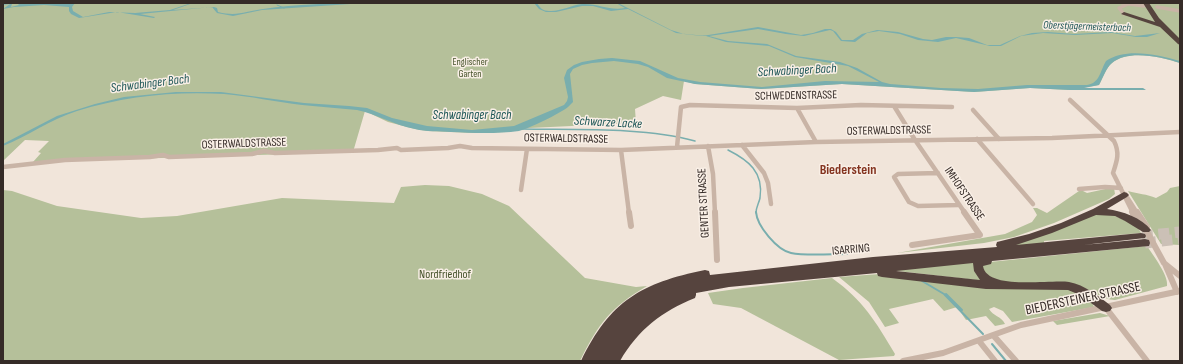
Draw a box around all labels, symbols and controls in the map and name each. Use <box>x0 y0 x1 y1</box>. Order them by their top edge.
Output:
water label: Oberstjägermeisterbach <box>1043 19 1131 35</box>
park label: Englischer Garten <box>452 56 488 80</box>
water label: Schwabinger Bach <box>757 61 837 81</box>
water label: Schwabinger Bach <box>110 71 190 97</box>
street label: SCHWEDENSTRASSE <box>755 88 837 104</box>
water label: Schwabinger Bach <box>432 108 512 124</box>
water label: Schwarze Lacke <box>574 113 642 133</box>
street label: OSTERWALDSTRASSE <box>847 123 931 139</box>
street label: OSTERWALDSTRASSE <box>524 131 608 147</box>
street label: OSTERWALDSTRASSE <box>201 135 287 153</box>
district label: Biederstein <box>820 162 876 178</box>
street label: IMHOFSTRASSE <box>941 164 987 224</box>
street label: GENTER STRASSE <box>695 168 713 238</box>
street label: ISARRING <box>831 241 871 259</box>
park label: Nordfriedhof <box>419 268 471 282</box>
street label: BIEDERSTEINER STRASSE <box>1024 279 1142 319</box>

